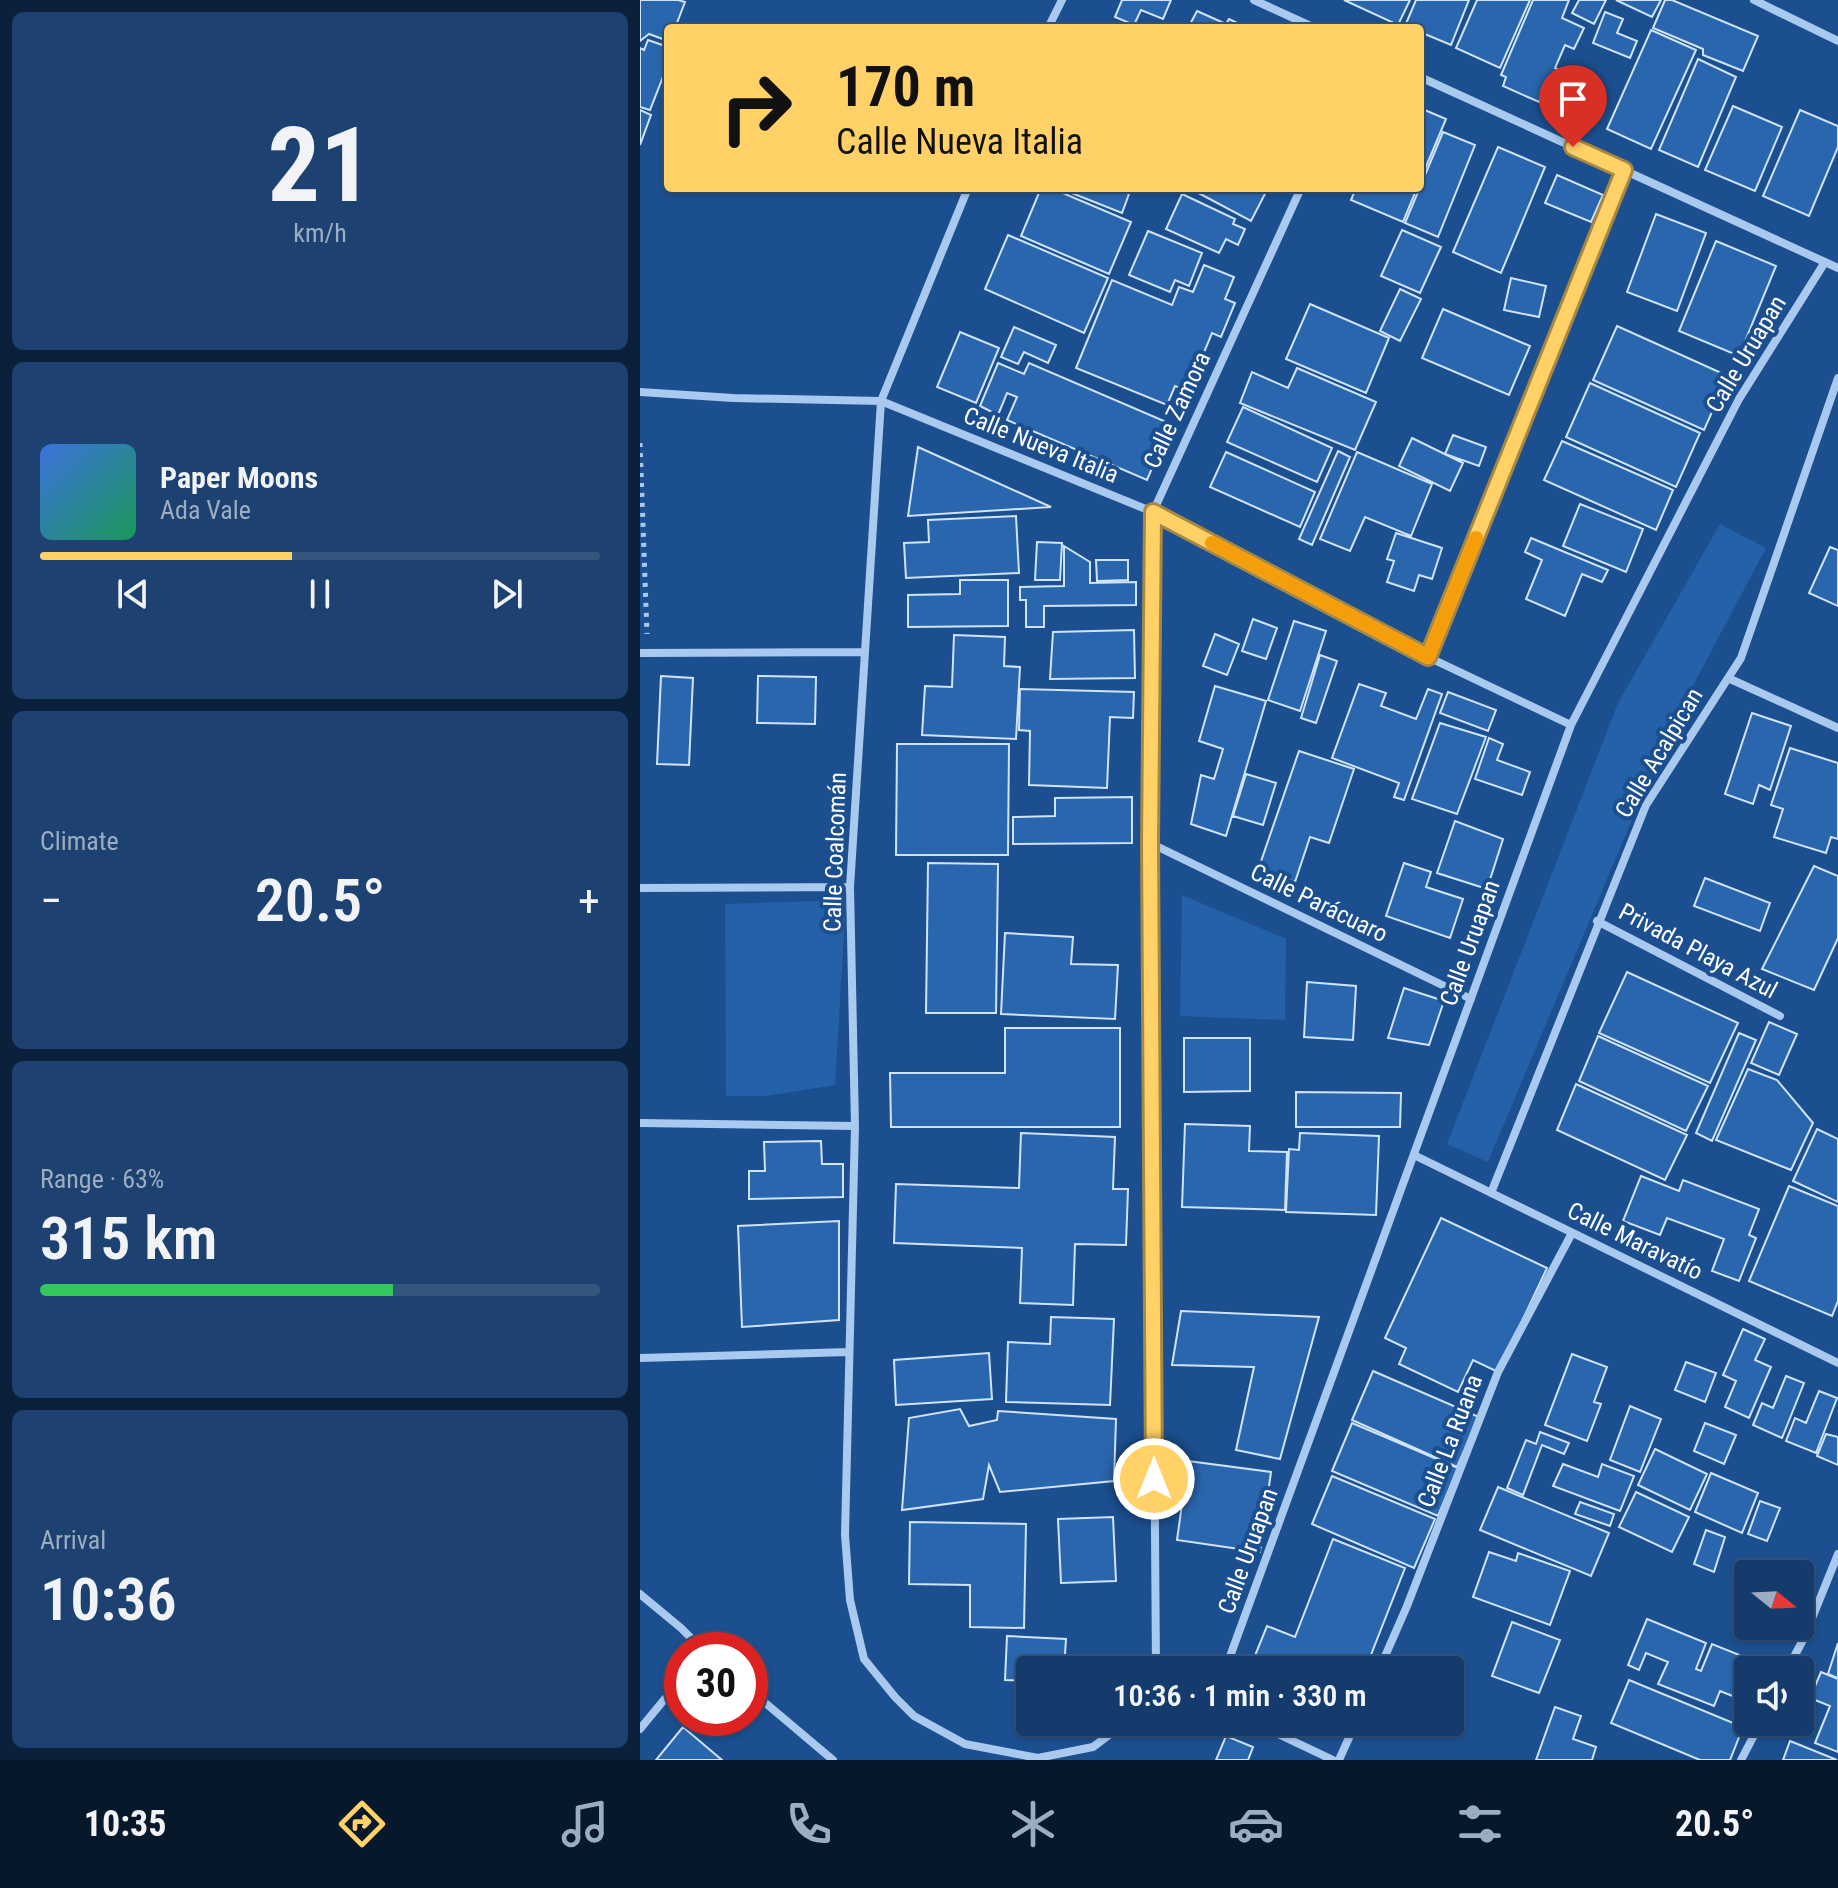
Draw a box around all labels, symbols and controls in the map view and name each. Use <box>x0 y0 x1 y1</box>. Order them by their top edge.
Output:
text: 170 m <box>836 54 975 120</box>
icon: right <box>704 56 808 160</box>
pin <box>1539 65 1607 147</box>
icon: arrive <box>1551 77 1595 121</box>
text: 21 <box>267 105 373 226</box>
text: Calle Nueva Italia <box>836 121 1083 163</box>
text: km/h <box>293 218 347 248</box>
street label: Calle Uruapan <box>1700 290 1792 418</box>
street label: Calle Zamora <box>1138 347 1216 473</box>
street label: Calle Nueva Italia <box>959 401 1123 489</box>
text: Paper Moons <box>160 460 318 495</box>
text: Ada Vale <box>160 495 251 525</box>
icon: previous <box>111 572 155 616</box>
icon: pause <box>298 572 342 616</box>
icon: next <box>485 572 529 616</box>
street label: Calle Acalpican <box>1609 683 1709 823</box>
street label: Calle Coalcomán <box>818 772 852 932</box>
text: Climate <box>40 826 119 856</box>
street label: Calle Parácuaro <box>1246 858 1392 948</box>
text: 20.5° <box>255 865 385 936</box>
text: − <box>40 875 62 927</box>
text: + <box>578 875 600 927</box>
street label: Calle Uruapan <box>1434 876 1506 1010</box>
street label: Privada Playa Azul <box>1614 898 1782 1004</box>
text: Range · 63% <box>40 1164 164 1194</box>
street label: Calle Maravatío <box>1563 1196 1707 1286</box>
text: 315 km <box>40 1203 217 1274</box>
street label: Calle La Ruana <box>1412 1371 1488 1511</box>
position arrow <box>1112 1437 1196 1521</box>
street label: Calle Uruapan <box>1212 1484 1284 1618</box>
text: Arrival <box>40 1525 106 1555</box>
north arrow <box>1734 1560 1814 1640</box>
map controls <box>1734 1560 1814 1736</box>
text: 10:36 <box>40 1564 177 1635</box>
speed limit sign: 30 <box>664 1632 768 1736</box>
button: sound <box>1734 1656 1814 1736</box>
text: 10:36 · 1 min · 330 m <box>1113 1678 1367 1713</box>
icon: directions <box>334 1796 390 1852</box>
icon: music <box>557 1796 613 1852</box>
icon: phone <box>781 1796 837 1852</box>
icon: climate <box>1005 1796 1061 1852</box>
icon: car <box>1228 1796 1284 1852</box>
icon: filters <box>1452 1796 1508 1852</box>
text: 10:35 <box>84 1803 166 1845</box>
text: 20.5° <box>1675 1803 1754 1845</box>

